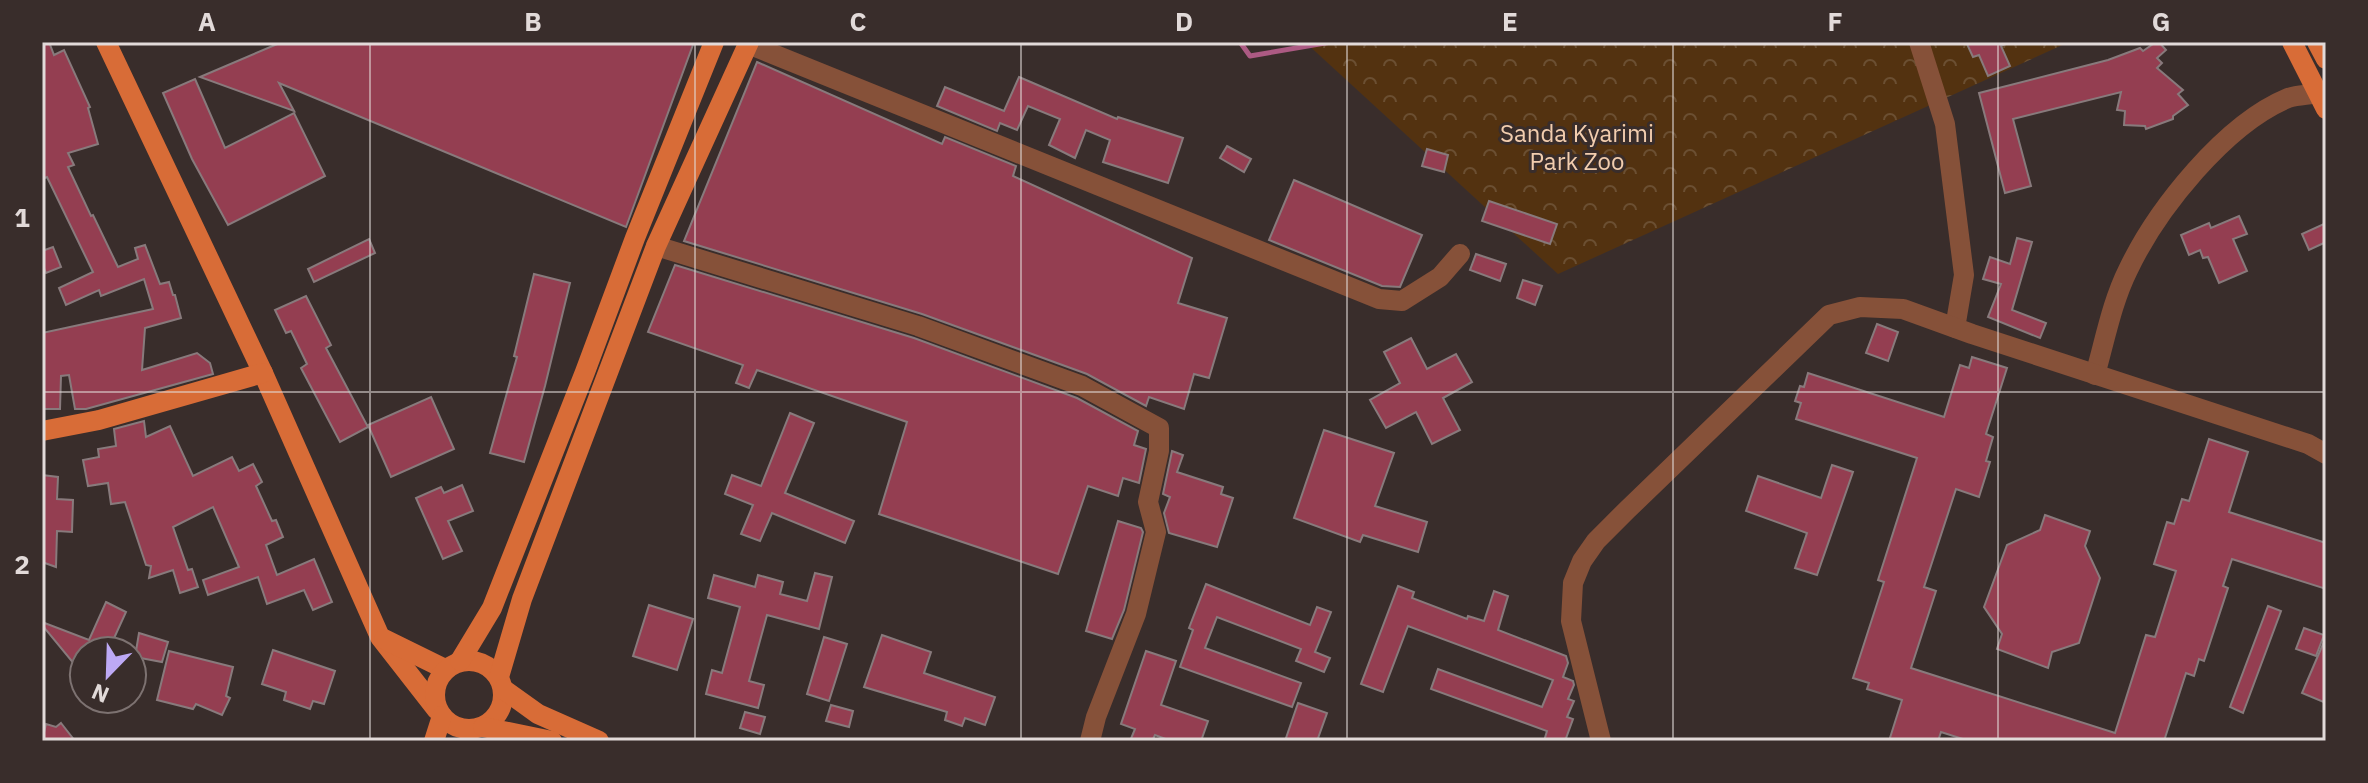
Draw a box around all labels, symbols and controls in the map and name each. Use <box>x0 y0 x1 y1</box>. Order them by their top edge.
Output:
text: A <box>198 4 216 38</box>
text: B <box>524 4 542 38</box>
text: C <box>850 4 867 38</box>
text: D <box>1175 4 1193 38</box>
text: E <box>1502 4 1518 38</box>
text: F <box>1827 4 1843 38</box>
text: G <box>2152 4 2170 38</box>
park label: Sanda Kyarimi Park Zoo <box>1500 117 1654 177</box>
text: 1 <box>14 200 30 234</box>
text: 2 <box>14 547 30 581</box>
north arrow <box>68 635 148 715</box>
text: N <box>87 677 113 710</box>

